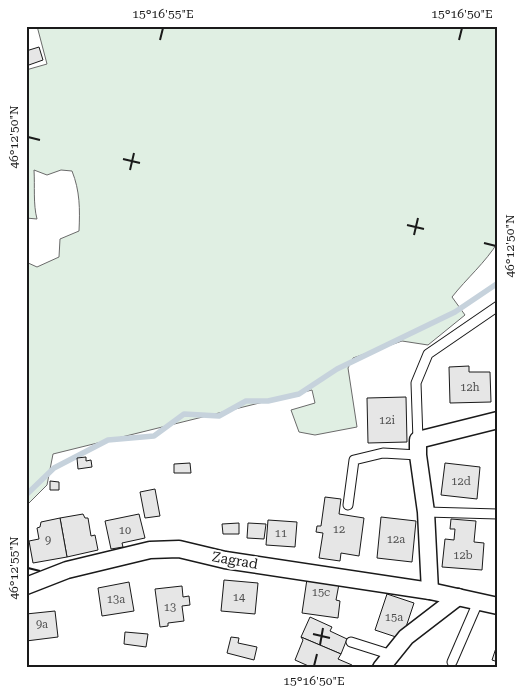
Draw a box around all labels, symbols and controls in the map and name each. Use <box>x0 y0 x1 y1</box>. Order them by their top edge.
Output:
text: 15°16'55"E <box>132 7 194 21</box>
text: 15°16'50"E <box>431 7 493 21</box>
text: 46°12'50"N <box>7 105 21 169</box>
text: 46°12'50"N <box>503 214 517 278</box>
house number: 12h <box>460 381 480 394</box>
house number: 12i <box>379 414 395 427</box>
house number: 12d <box>451 475 471 488</box>
house number: 12 <box>333 523 345 536</box>
house number: 10 <box>119 524 131 537</box>
house number: 11 <box>275 527 287 540</box>
house number: 12a <box>387 533 405 546</box>
house number: 9 <box>45 534 51 547</box>
text: 46°12'55"N <box>7 536 21 600</box>
street label: Zagrad <box>211 548 259 572</box>
house number: 12b <box>453 549 473 562</box>
house number: 15c <box>312 586 330 599</box>
house number: 14 <box>233 591 246 604</box>
house number: 13a <box>107 593 125 606</box>
house number: 13 <box>164 601 176 614</box>
house number: 15a <box>385 611 403 624</box>
house number: 9a <box>36 618 48 631</box>
text: 15°16'50"E <box>283 674 345 688</box>

